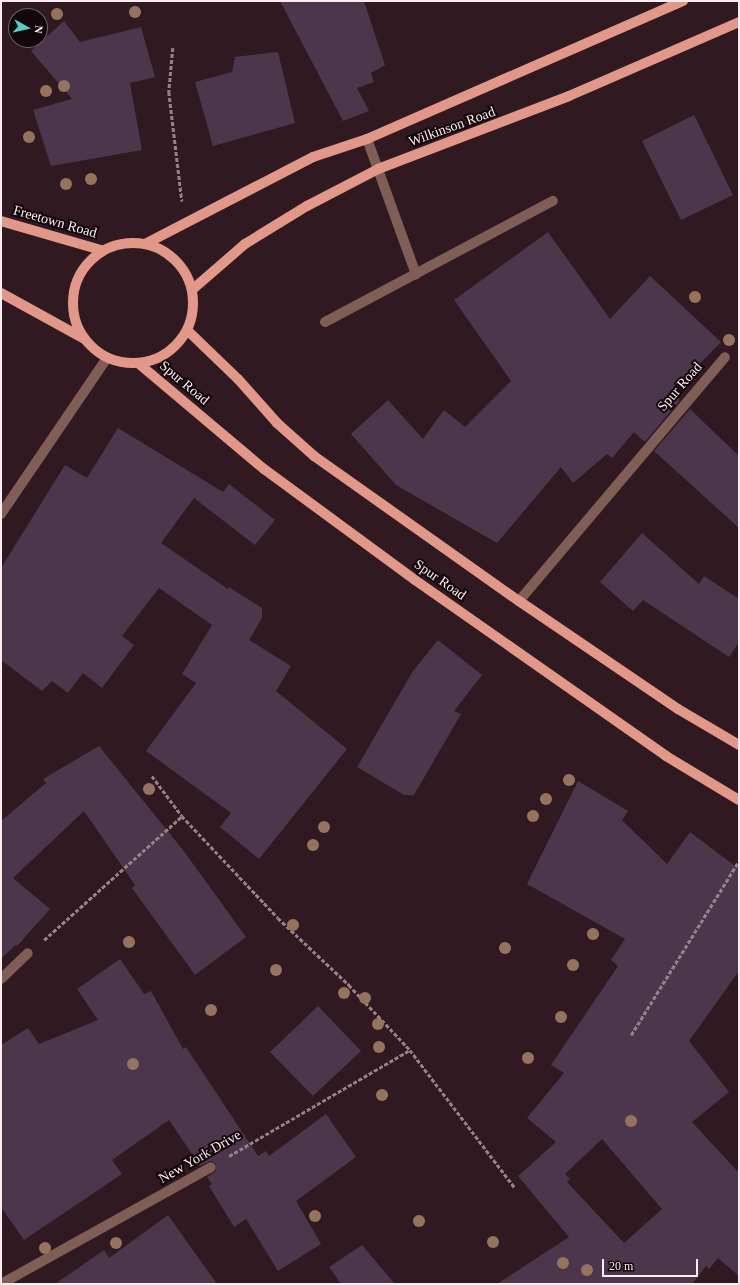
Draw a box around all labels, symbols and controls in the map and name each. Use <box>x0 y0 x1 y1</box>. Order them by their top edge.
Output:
north arrow <box>8 8 48 48</box>
text: N <box>32 25 45 34</box>
street label: Wilkinson Road <box>406 104 498 150</box>
street label: Freetown Road <box>11 202 99 242</box>
street label: Spur Road <box>156 357 212 409</box>
street label: Spur Road <box>654 359 706 415</box>
street label: Spur Road <box>411 556 469 604</box>
street label: New York Drive <box>156 1127 244 1187</box>
scale bar <box>604 1251 700 1277</box>
text: 20 m <box>609 1259 633 1273</box>

